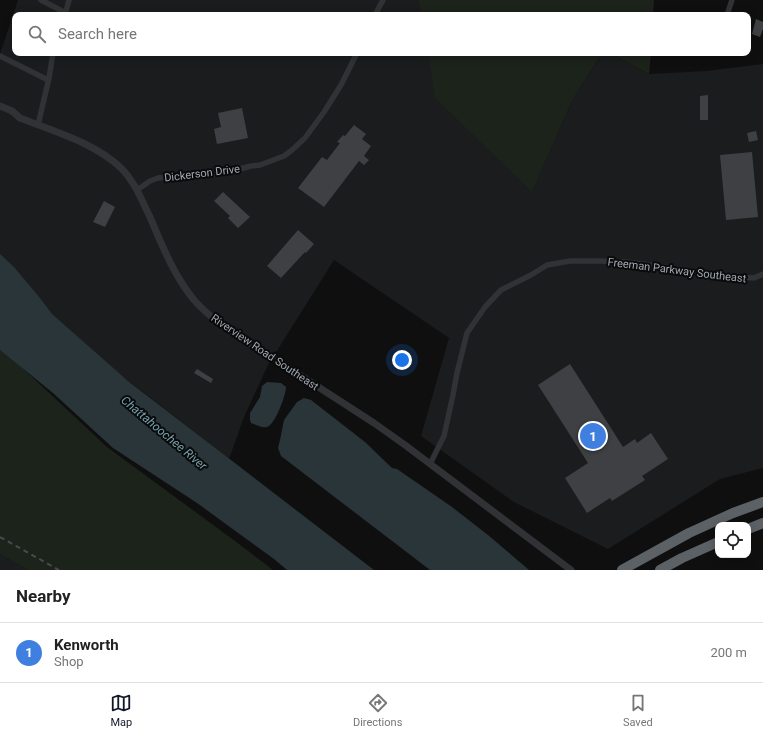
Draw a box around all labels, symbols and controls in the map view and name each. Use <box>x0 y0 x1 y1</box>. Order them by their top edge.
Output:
search box <box>12 12 751 56</box>
icon: search <box>26 23 48 45</box>
text: Search here <box>58 25 137 43</box>
street label: Dickerson Drive <box>163 162 241 185</box>
street label: Freeman Parkway Southeast <box>607 256 747 285</box>
street label: Riverview Road Southeast <box>209 312 321 393</box>
your location <box>392 350 412 370</box>
water label: Chattahoochee River <box>118 393 210 474</box>
pin: 1 <box>580 421 606 451</box>
map controls <box>715 522 751 558</box>
button: locate <box>715 522 751 558</box>
text: Nearby <box>16 586 71 606</box>
text: Kenworth <box>54 636 119 654</box>
text: 1 <box>25 645 33 660</box>
text: 200 m <box>710 645 747 660</box>
text: Shop <box>54 654 84 669</box>
tab: Map <box>110 692 132 729</box>
tab: Directions <box>353 692 402 729</box>
tab: Saved <box>623 692 653 729</box>

